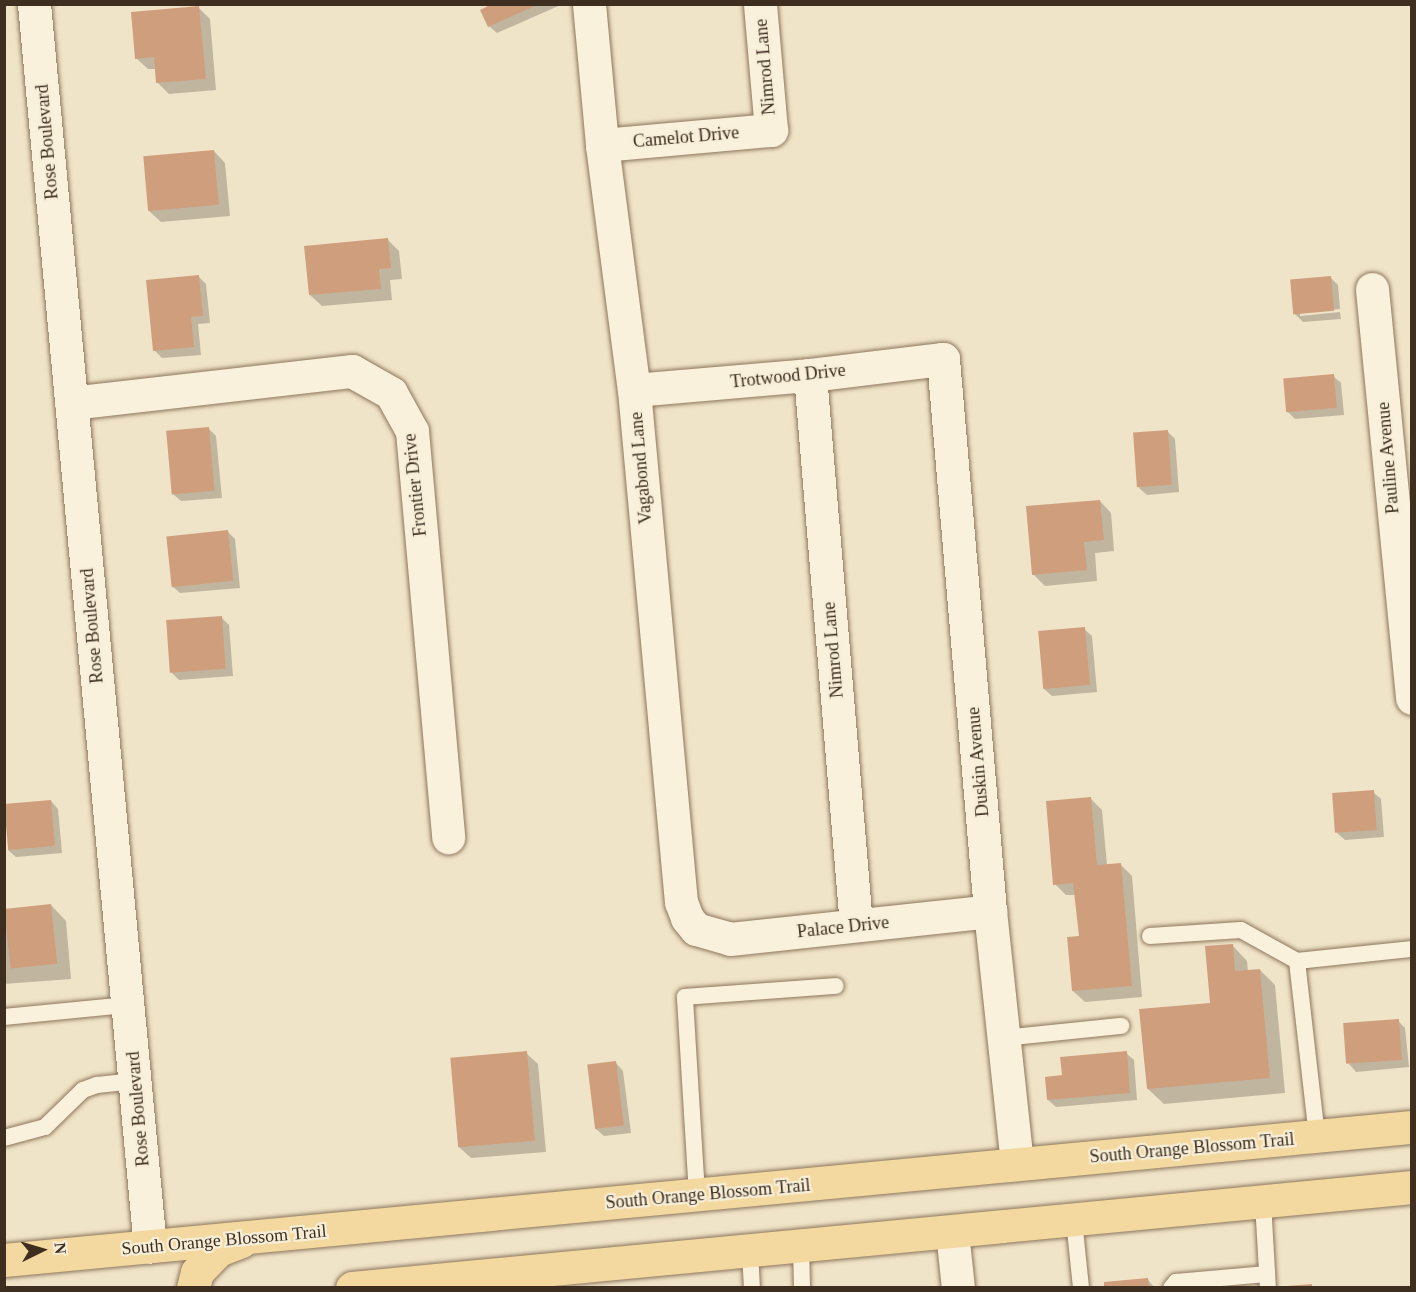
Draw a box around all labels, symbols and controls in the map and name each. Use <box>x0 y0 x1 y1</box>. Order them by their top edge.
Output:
street label: Nimrod Lane <box>750 18 780 116</box>
street label: Rose Boulevard <box>31 84 63 200</box>
street label: Camelot Drive <box>632 122 740 152</box>
street label: Trotwood Drive <box>729 359 847 393</box>
street label: Pauline Avenue <box>1372 401 1404 515</box>
street label: Vagabond Lane <box>625 411 657 525</box>
street label: Frontier Drive <box>399 432 431 538</box>
street label: Rose Boulevard <box>76 568 108 684</box>
street label: Nimrod Lane <box>818 601 848 699</box>
street label: Duskin Avenue <box>962 706 994 818</box>
street label: Palace Drive <box>796 911 890 943</box>
street label: Rose Boulevard <box>122 1051 154 1167</box>
street label: South Orange Blossom Trail <box>1089 1128 1295 1168</box>
street label: South Orange Blossom Trail <box>605 1174 811 1214</box>
north arrow <box>12 1220 72 1280</box>
street label: South Orange Blossom Trail <box>121 1220 327 1260</box>
text: N <box>51 1242 69 1255</box>

